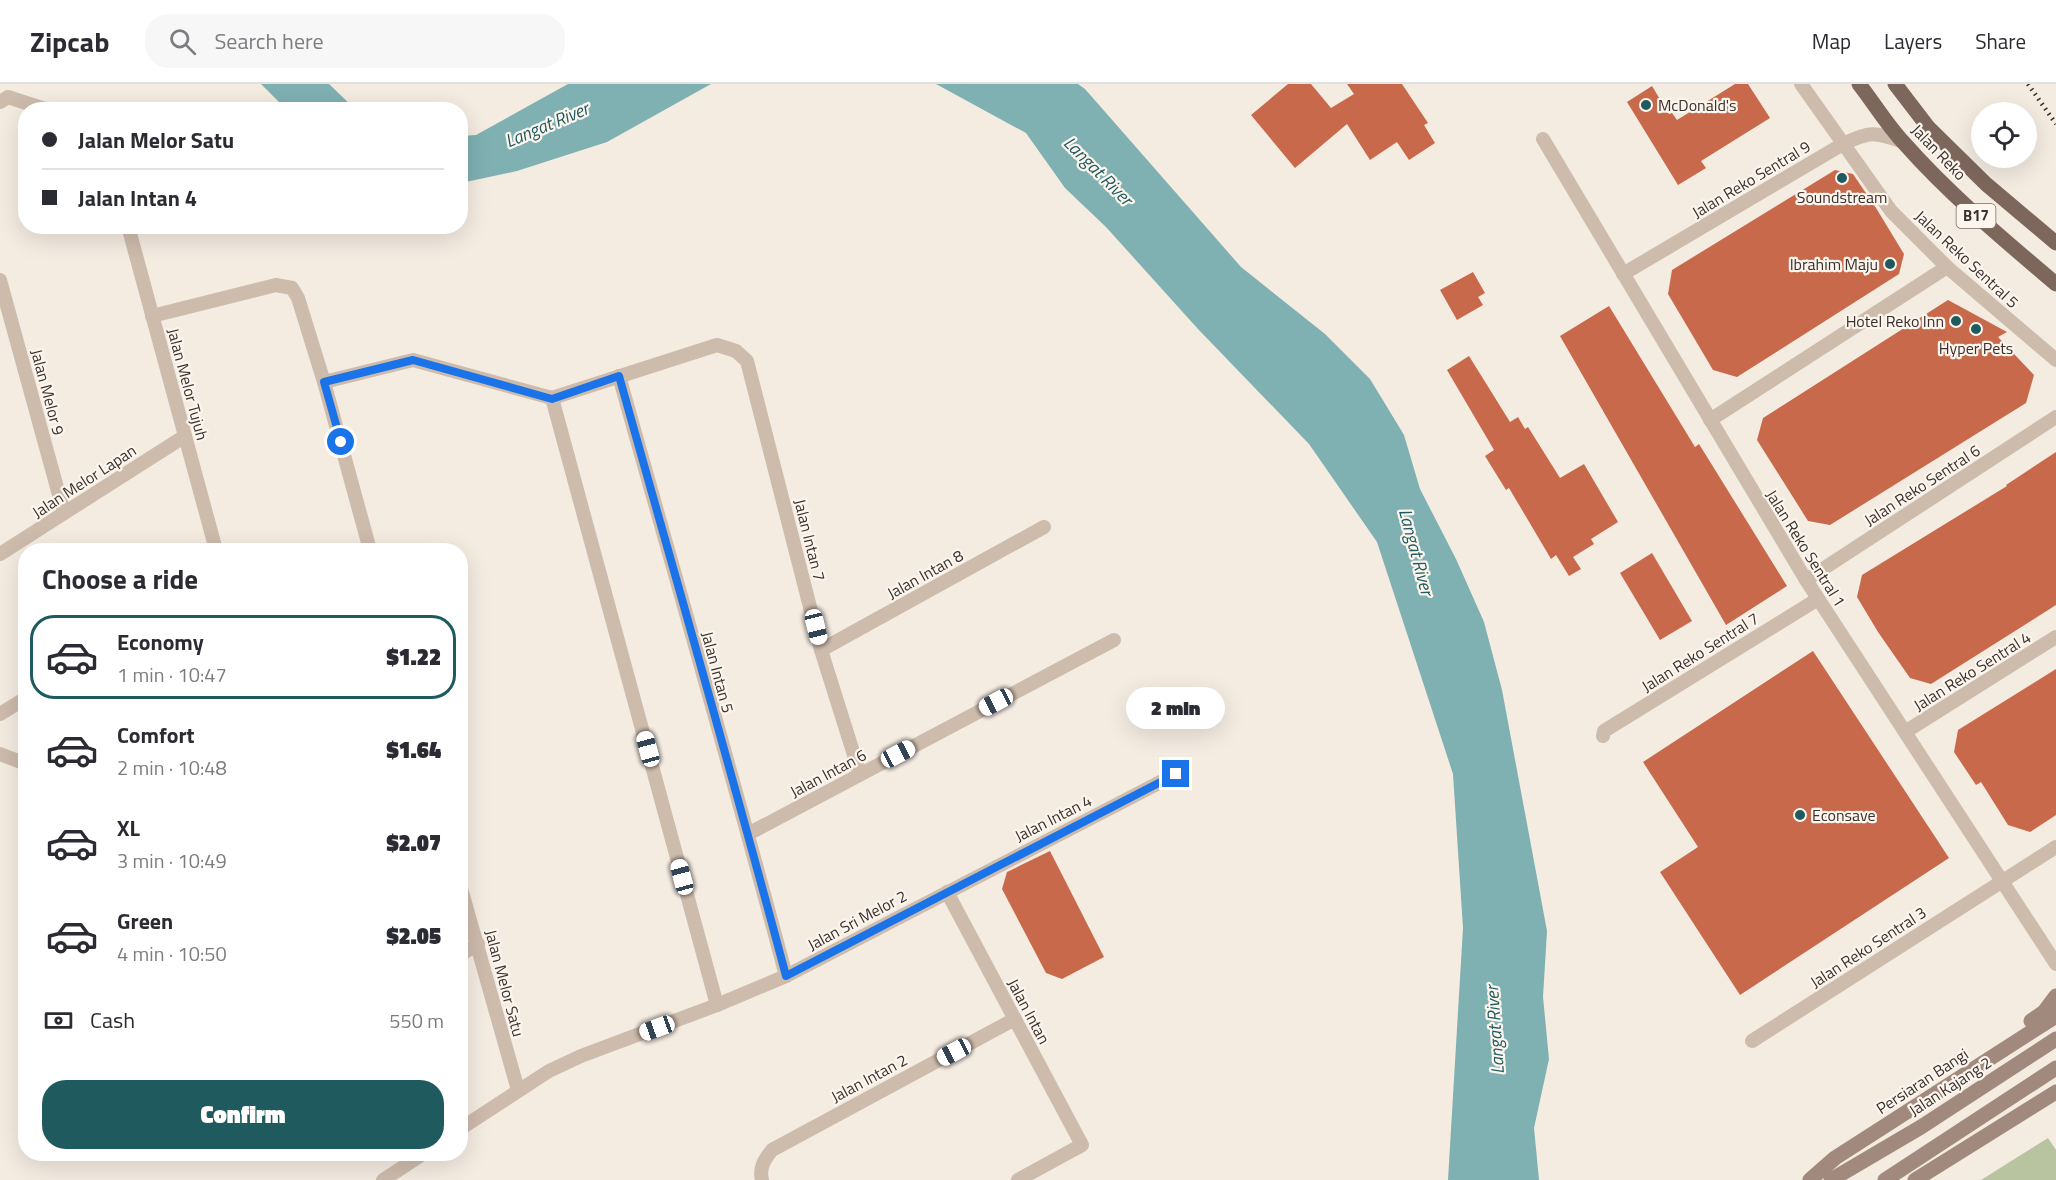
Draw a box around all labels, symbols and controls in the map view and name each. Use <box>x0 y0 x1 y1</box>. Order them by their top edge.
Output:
search box <box>145 14 565 68</box>
text: Zipcab <box>30 20 109 63</box>
text: Search here <box>214 24 324 58</box>
icon: search <box>166 25 199 58</box>
text: Map <box>1812 25 1851 57</box>
text: Layers <box>1884 25 1942 57</box>
text: Share <box>1975 25 2026 57</box>
place label: McDonald's <box>1658 93 1737 117</box>
water label: Langat River <box>501 94 595 154</box>
marker: McDonald's <box>1639 98 1653 112</box>
map controls <box>1971 102 2037 168</box>
button: locate <box>1971 102 2037 168</box>
street label: Jalan Reko <box>1906 118 1972 186</box>
text: Jalan Melor Satu <box>78 123 234 157</box>
water label: Langat River <box>1058 130 1141 213</box>
street label: Jalan Reko Sentral 9 <box>1687 134 1815 224</box>
marker: Soundstream <box>1835 171 1849 185</box>
text: Jalan Intan 4 <box>78 181 197 215</box>
place label: Soundstream <box>1797 185 1887 209</box>
street label: Jalan Reko Sentral 5 <box>1910 204 2024 314</box>
road number: B17 <box>1956 204 1996 228</box>
place label: Ibrahim Maju <box>1790 252 1878 276</box>
marker: Ibrahim Maju <box>1883 257 1897 271</box>
place label: Hotel Reko Inn <box>1846 309 1944 333</box>
marker: Hotel Reko Inn <box>1949 314 1963 328</box>
marker: Hyper Pets <box>1969 322 1983 336</box>
street label: Jalan Melor Tujuh <box>161 325 215 443</box>
place label: Hyper Pets <box>1939 336 2013 360</box>
street label: Jalan Melor 9 <box>25 346 71 438</box>
route start <box>327 428 354 455</box>
street label: Jalan Melor Lapan <box>27 438 141 524</box>
street label: Jalan Reko Sentral 6 <box>1859 438 1985 532</box>
street label: Jalan Reko Sentral 1 <box>1760 485 1852 611</box>
street label: Jalan Intan 7 <box>788 497 832 583</box>
water label: Langat River <box>1392 506 1442 600</box>
street label: Jalan Intan 8 <box>883 543 967 605</box>
text: Choose a ride <box>42 558 198 599</box>
street label: Jalan Reko Sentral 7 <box>1637 606 1763 698</box>
car <box>803 607 829 647</box>
text: Economy <box>117 625 204 659</box>
street label: Jalan Reko Sentral 4 <box>1909 625 2035 717</box>
street label: Jalan Intan 5 <box>696 628 740 716</box>
icon: car <box>45 630 99 684</box>
text: $1.22 <box>386 640 441 674</box>
text: 1 min · 10:47 <box>117 659 227 690</box>
car <box>976 686 1016 718</box>
callout: 2 min <box>1126 687 1226 729</box>
text: 2 min <box>1151 692 1200 723</box>
text: Comfort <box>117 718 195 752</box>
icon: car <box>45 723 99 777</box>
car <box>635 729 661 769</box>
text: $1.64 <box>386 733 441 767</box>
car <box>878 738 918 770</box>
street label: Jalan Intan 6 <box>785 743 871 803</box>
text: 2 min · 10:48 <box>117 752 227 783</box>
route end <box>1162 760 1189 787</box>
street label: Jalan Intan 4 <box>1010 788 1096 848</box>
place label: Econsave <box>1812 803 1876 827</box>
marker: Econsave <box>1793 808 1807 822</box>
text: XL <box>117 811 140 845</box>
icon: car <box>45 816 99 870</box>
text: $2.07 <box>386 826 441 860</box>
text: 3 min · 10:49 <box>117 845 227 876</box>
car <box>669 857 695 897</box>
street label: Jalan Sri Melor 2 <box>803 884 911 956</box>
street label: Jalan Reko Sentral 3 <box>1805 900 1931 994</box>
text: Green <box>117 904 173 938</box>
icon: car <box>45 909 99 963</box>
text: $2.05 <box>386 919 441 953</box>
street label: Jalan Melor Satu <box>479 927 531 1039</box>
text: 4 min · 10:50 <box>117 938 227 969</box>
street label: Jalan Intan <box>1002 974 1056 1048</box>
water label: Langat River <box>1478 983 1511 1075</box>
text: Cash <box>90 1003 135 1037</box>
icon: cash <box>42 1004 75 1037</box>
text: 550 m <box>389 1005 444 1036</box>
car <box>637 1013 677 1043</box>
car <box>934 1036 974 1068</box>
street label: Persiaran Bangi <box>1871 1042 1973 1120</box>
street label: Jalan Intan 2 <box>826 1048 912 1108</box>
street label: Jalan Kajang 2 <box>1904 1050 1996 1122</box>
button: Confirm <box>42 1080 444 1149</box>

